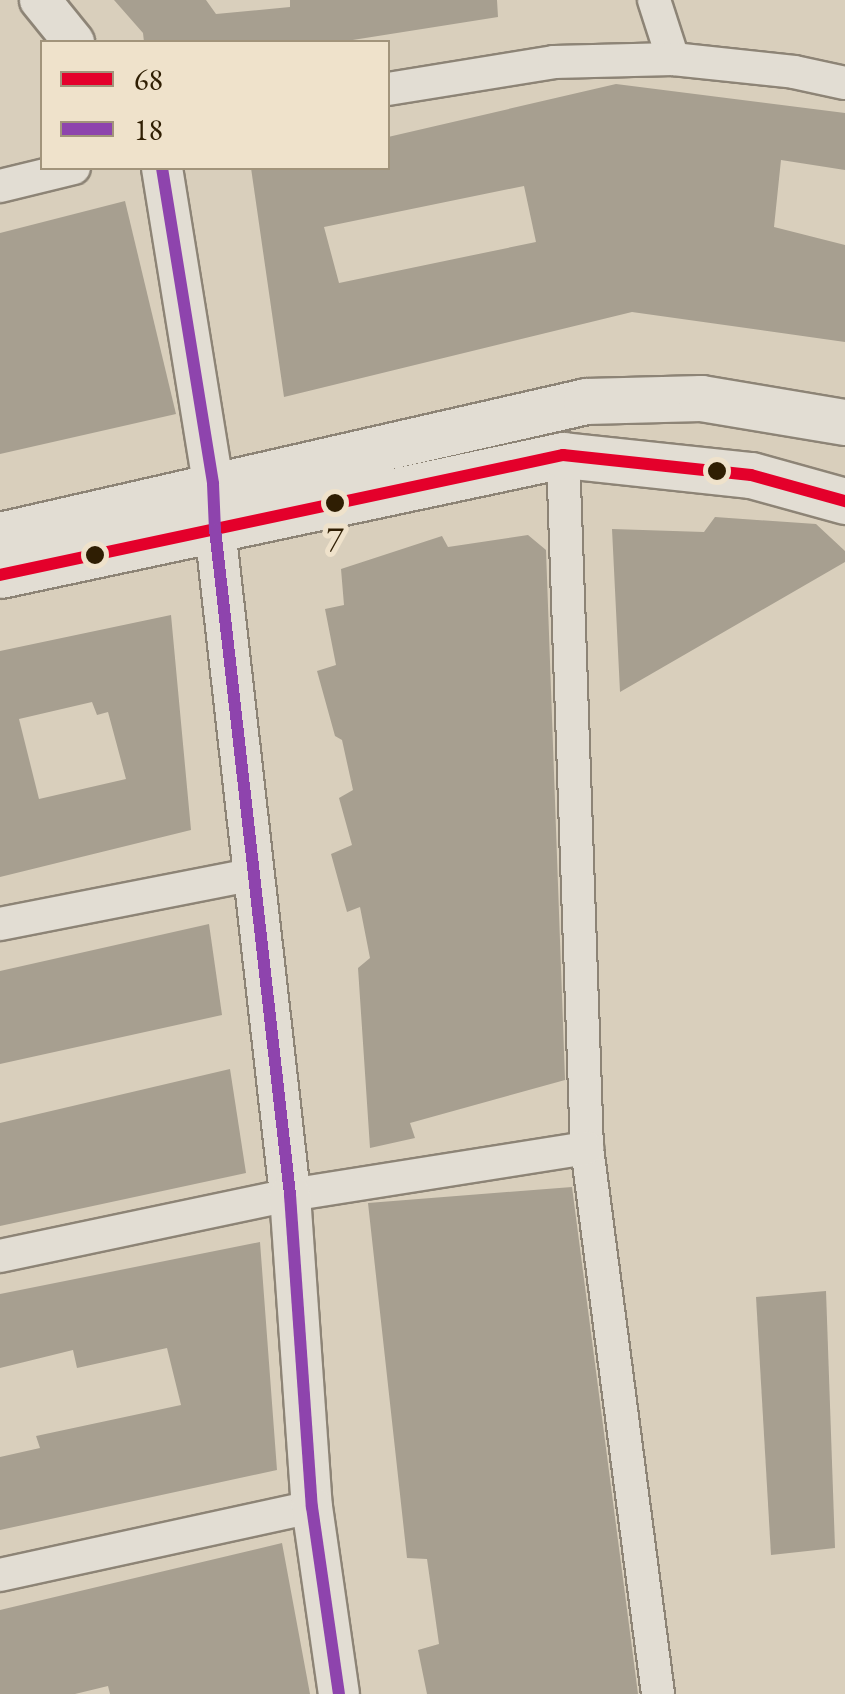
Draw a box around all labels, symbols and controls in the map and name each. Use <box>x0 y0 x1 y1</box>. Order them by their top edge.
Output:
legend <box>40 40 390 170</box>
text: 68 <box>134 60 163 99</box>
text: 18 <box>134 110 163 149</box>
unlabelled marker <box>707 461 727 481</box>
marker: 7 <box>325 493 345 513</box>
place label: 7 <box>326 517 344 561</box>
unlabelled marker <box>85 545 105 565</box>

